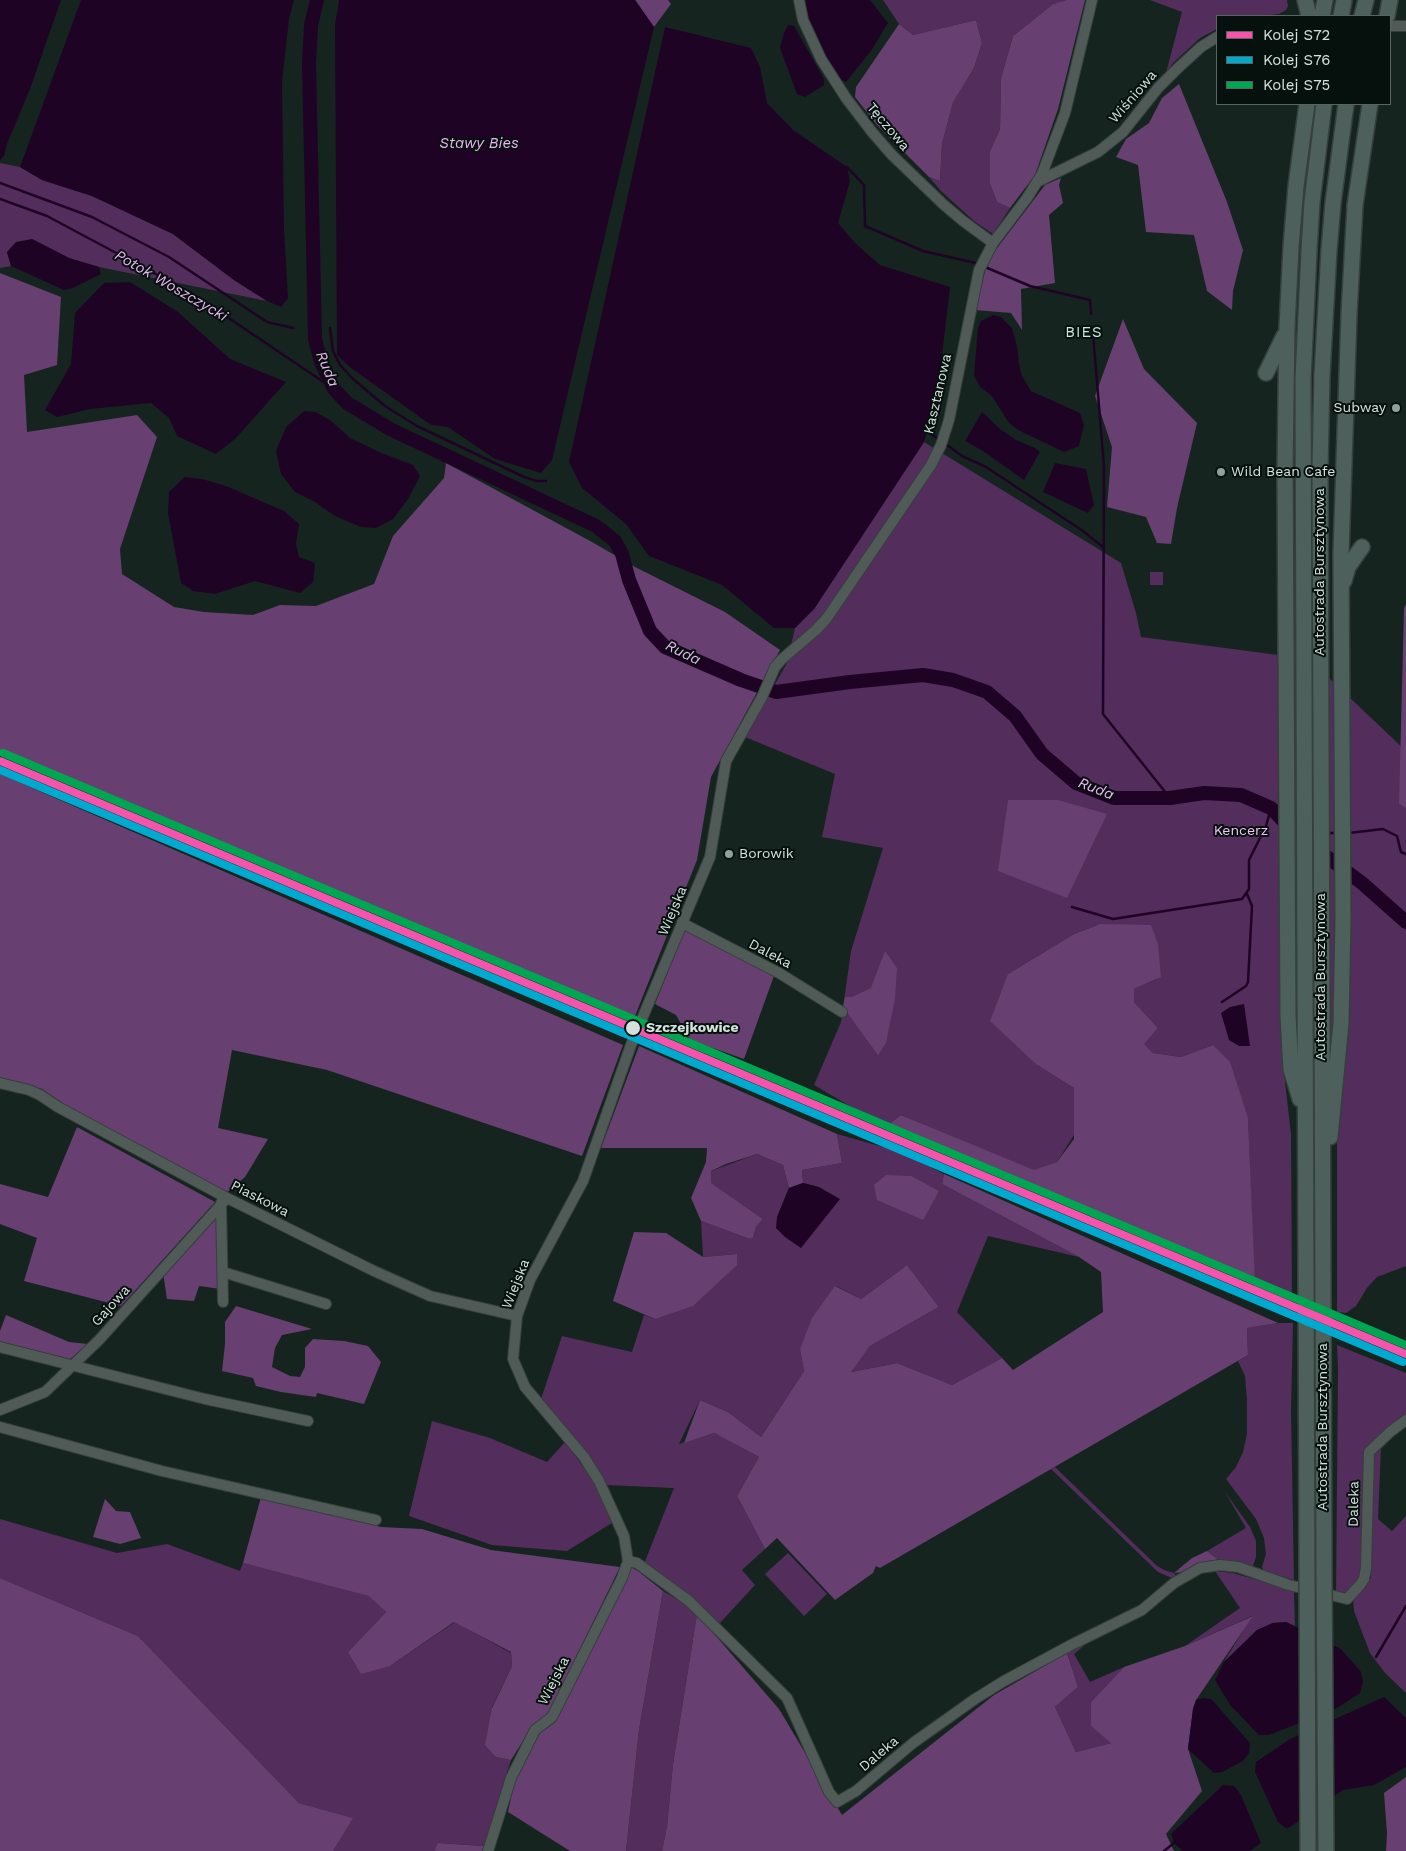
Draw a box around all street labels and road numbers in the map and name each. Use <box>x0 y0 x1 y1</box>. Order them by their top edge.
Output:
street label: Wiśniowa <box>1105 67 1161 127</box>
street label: Tęczowa <box>863 99 913 155</box>
street label: Kasztanowa <box>921 352 955 436</box>
street label: Autostrada Bursztynowa <box>1312 488 1328 656</box>
street label: Wiejska <box>655 884 691 938</box>
street label: Autostrada Bursztynowa <box>1313 893 1329 1061</box>
street label: Daleka <box>746 936 794 972</box>
street label: Piaskowa <box>228 1177 292 1221</box>
street label: Wiejska <box>498 1257 534 1311</box>
street label: Gajowa <box>88 1282 134 1330</box>
street label: Autostrada Bursztynowa <box>1315 1343 1331 1511</box>
street label: Daleka <box>1345 1481 1363 1527</box>
street label: Wiejska <box>535 1654 573 1708</box>
street label: Daleka <box>856 1733 902 1775</box>

